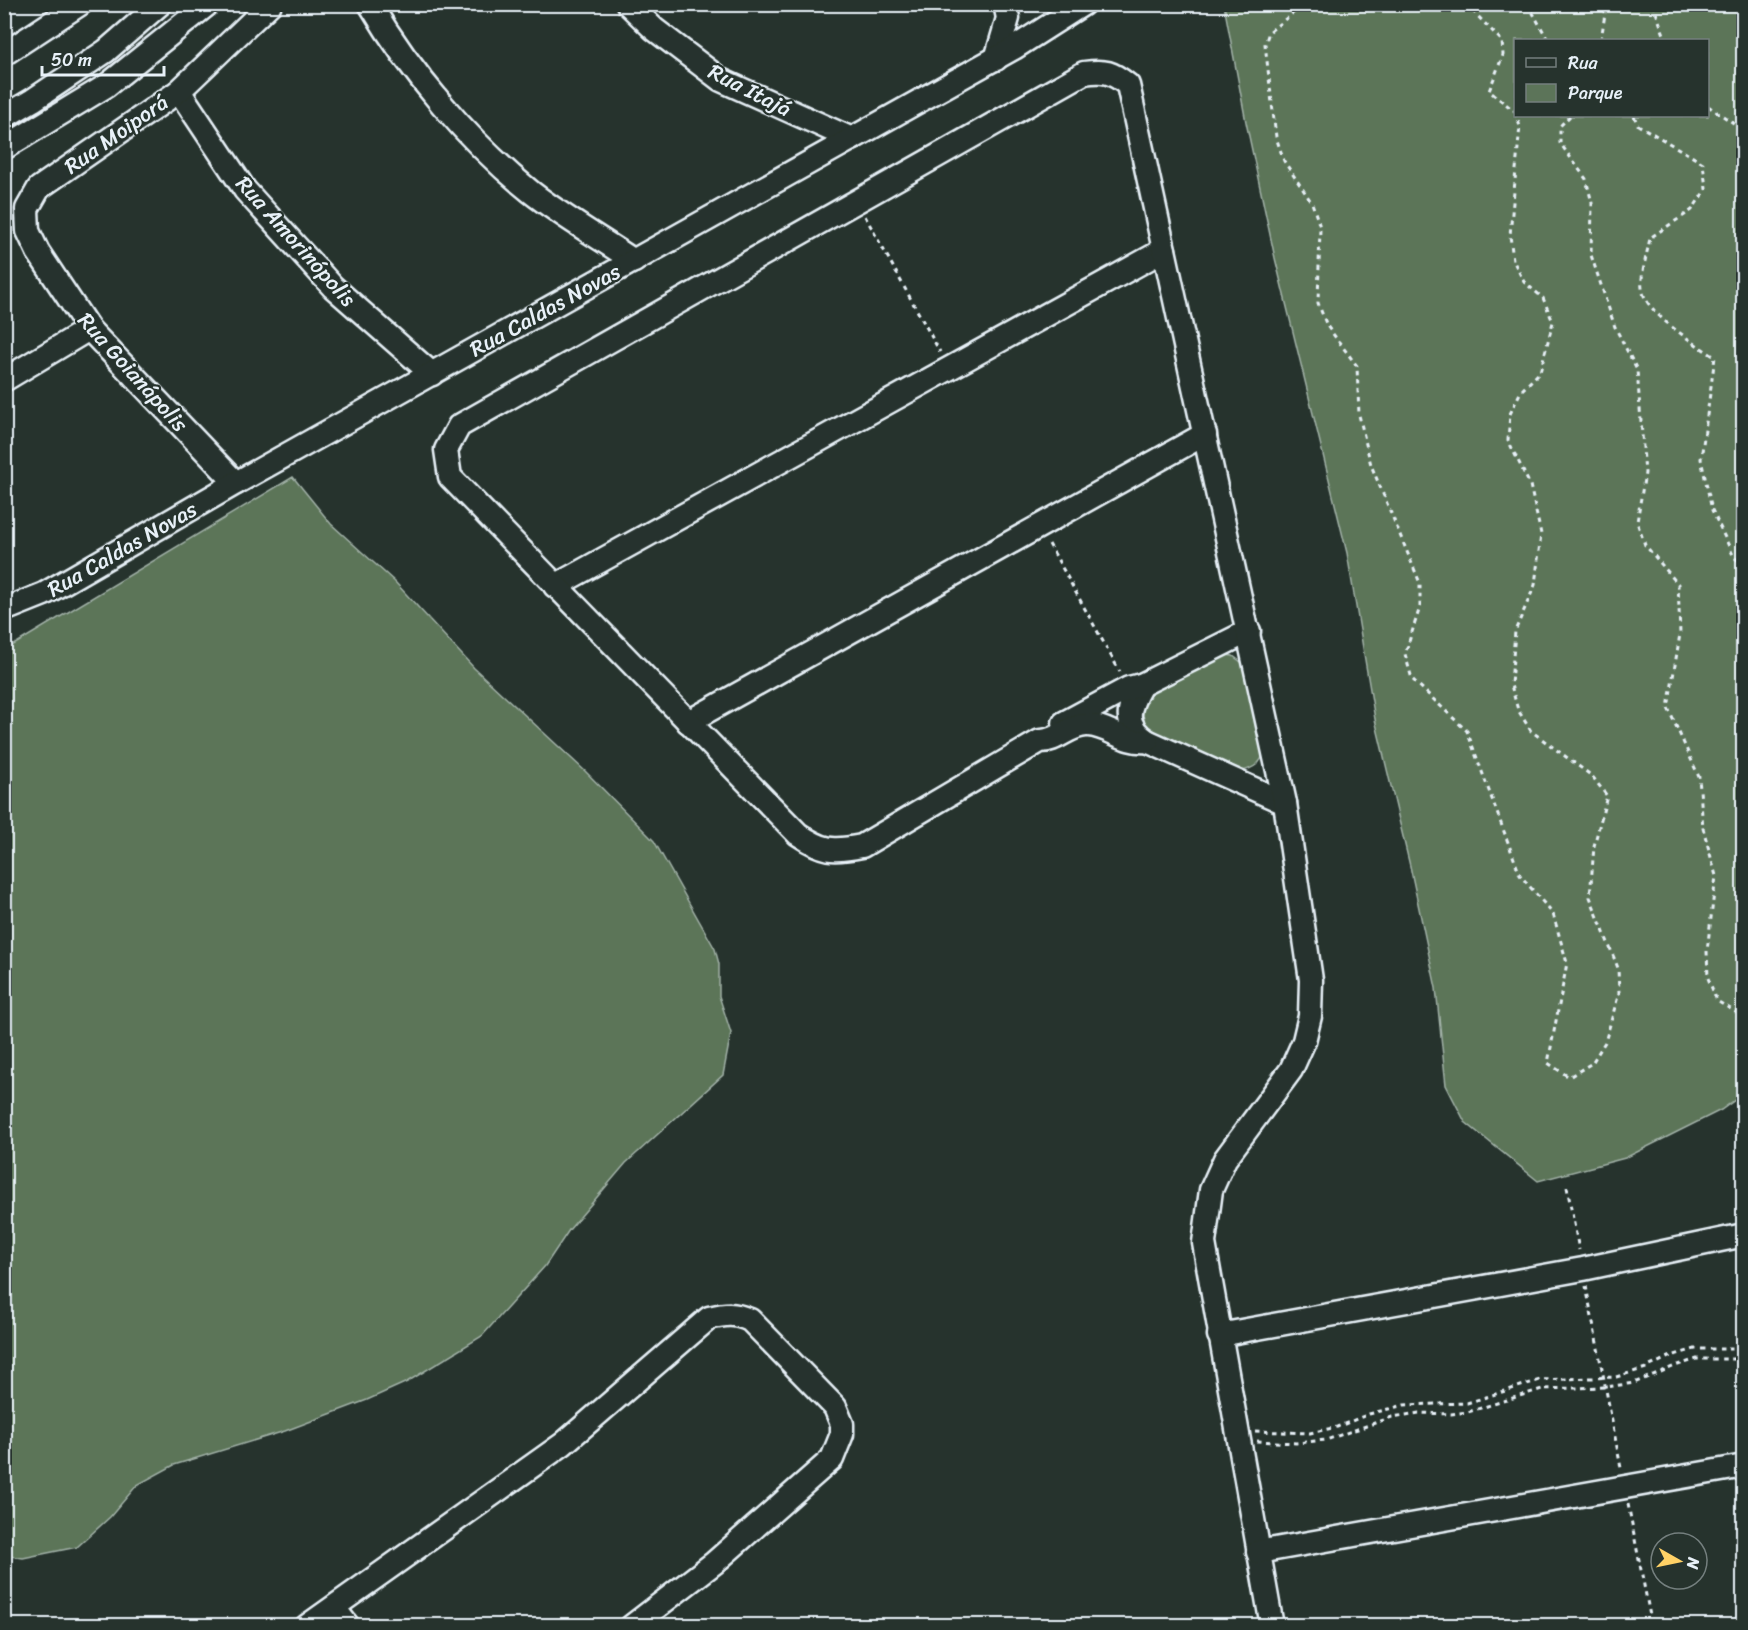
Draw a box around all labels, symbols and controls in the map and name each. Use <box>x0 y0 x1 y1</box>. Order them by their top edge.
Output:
scale bar <box>42 39 164 77</box>
legend <box>1514 39 1709 117</box>
text: 50 m <box>51 44 92 76</box>
text: Rua <box>1568 47 1599 79</box>
street label: Rua Itajá <box>701 52 799 128</box>
text: Parque <box>1568 77 1623 109</box>
street label: Rua Moiporá <box>55 83 177 185</box>
street label: Rua Amorinópolis <box>226 166 366 316</box>
street label: Rua Caldas Novas <box>462 252 629 368</box>
street label: Rua Goianápolis <box>68 303 199 442</box>
street label: Rua Caldas Novas <box>39 490 205 608</box>
north arrow <box>1649 1531 1709 1591</box>
text: N <box>1678 1555 1709 1572</box>

